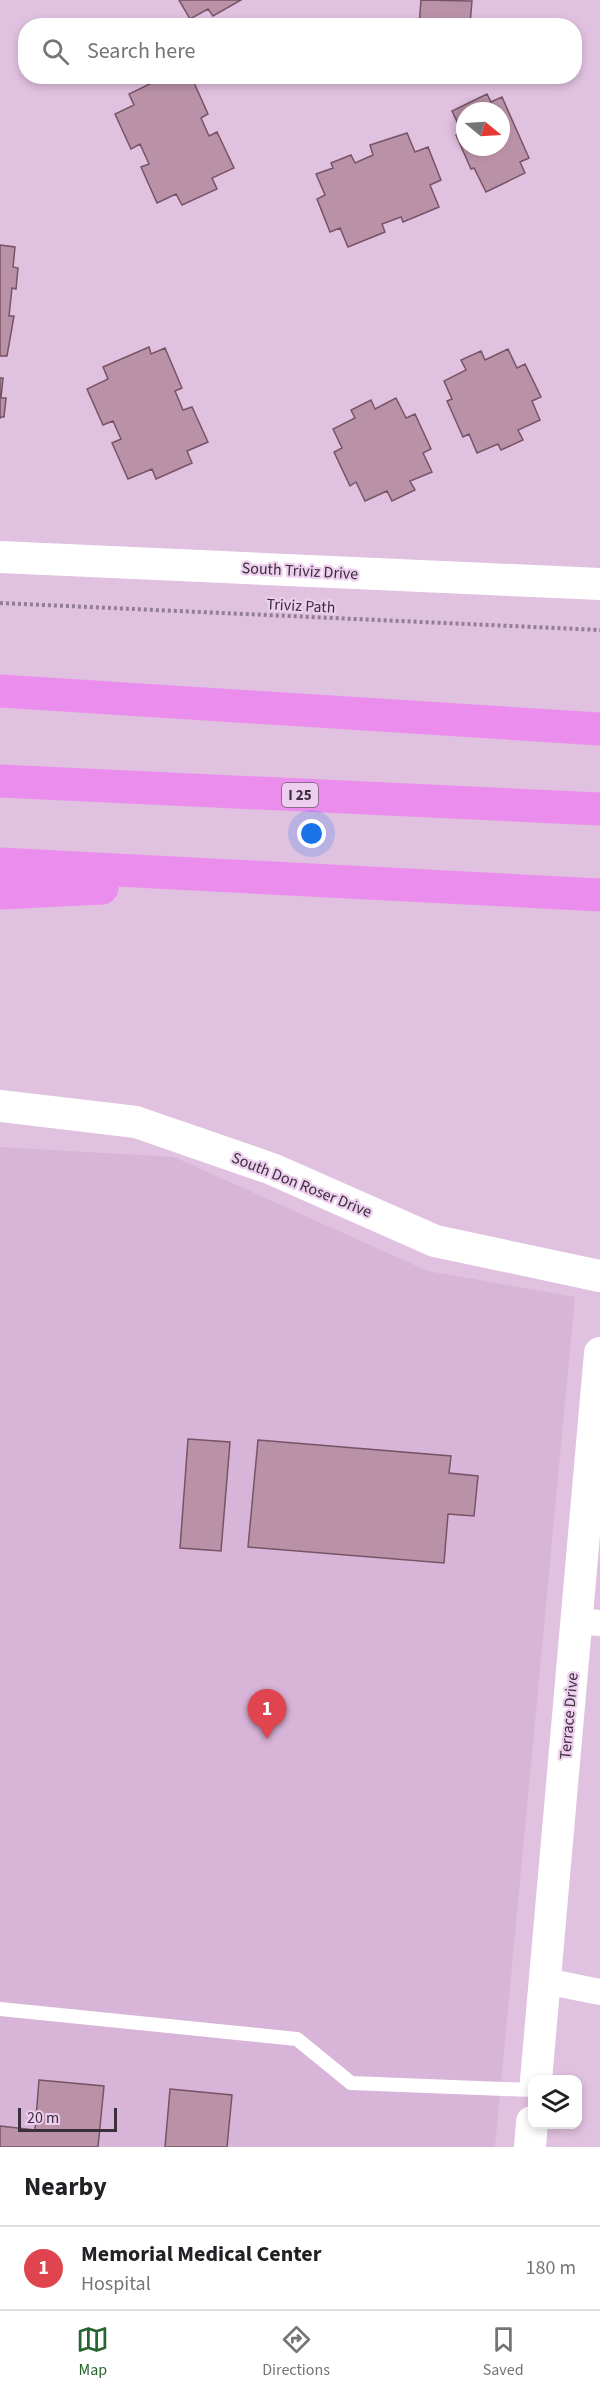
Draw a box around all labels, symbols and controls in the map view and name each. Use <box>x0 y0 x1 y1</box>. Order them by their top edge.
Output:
search box <box>18 18 582 84</box>
icon: search <box>39 35 72 68</box>
text: Search here <box>87 35 195 67</box>
north arrow <box>456 102 510 156</box>
street label: South Triviz Drive <box>241 557 359 585</box>
street label: Triviz Path <box>266 593 336 619</box>
road number: I 25 <box>282 783 318 807</box>
your location <box>297 819 326 848</box>
street label: South Don Roser Drive <box>228 1147 375 1223</box>
street label: Terrace Drive <box>554 1672 584 1760</box>
pin: 1 <box>248 1690 286 1739</box>
map controls <box>528 2075 582 2129</box>
button: layers <box>528 2075 582 2129</box>
scale bar <box>18 2105 117 2132</box>
text: 20 m <box>27 2107 59 2129</box>
text: Nearby <box>24 2168 107 2205</box>
text: Memorial Medical Center <box>81 2238 322 2270</box>
text: 1 <box>38 2254 49 2282</box>
text: 180 m <box>526 2254 576 2282</box>
text: Hospital <box>81 2270 151 2298</box>
tab: Map <box>76 2323 109 2381</box>
tab: Directions <box>262 2323 330 2381</box>
tab: Saved <box>483 2323 524 2381</box>

